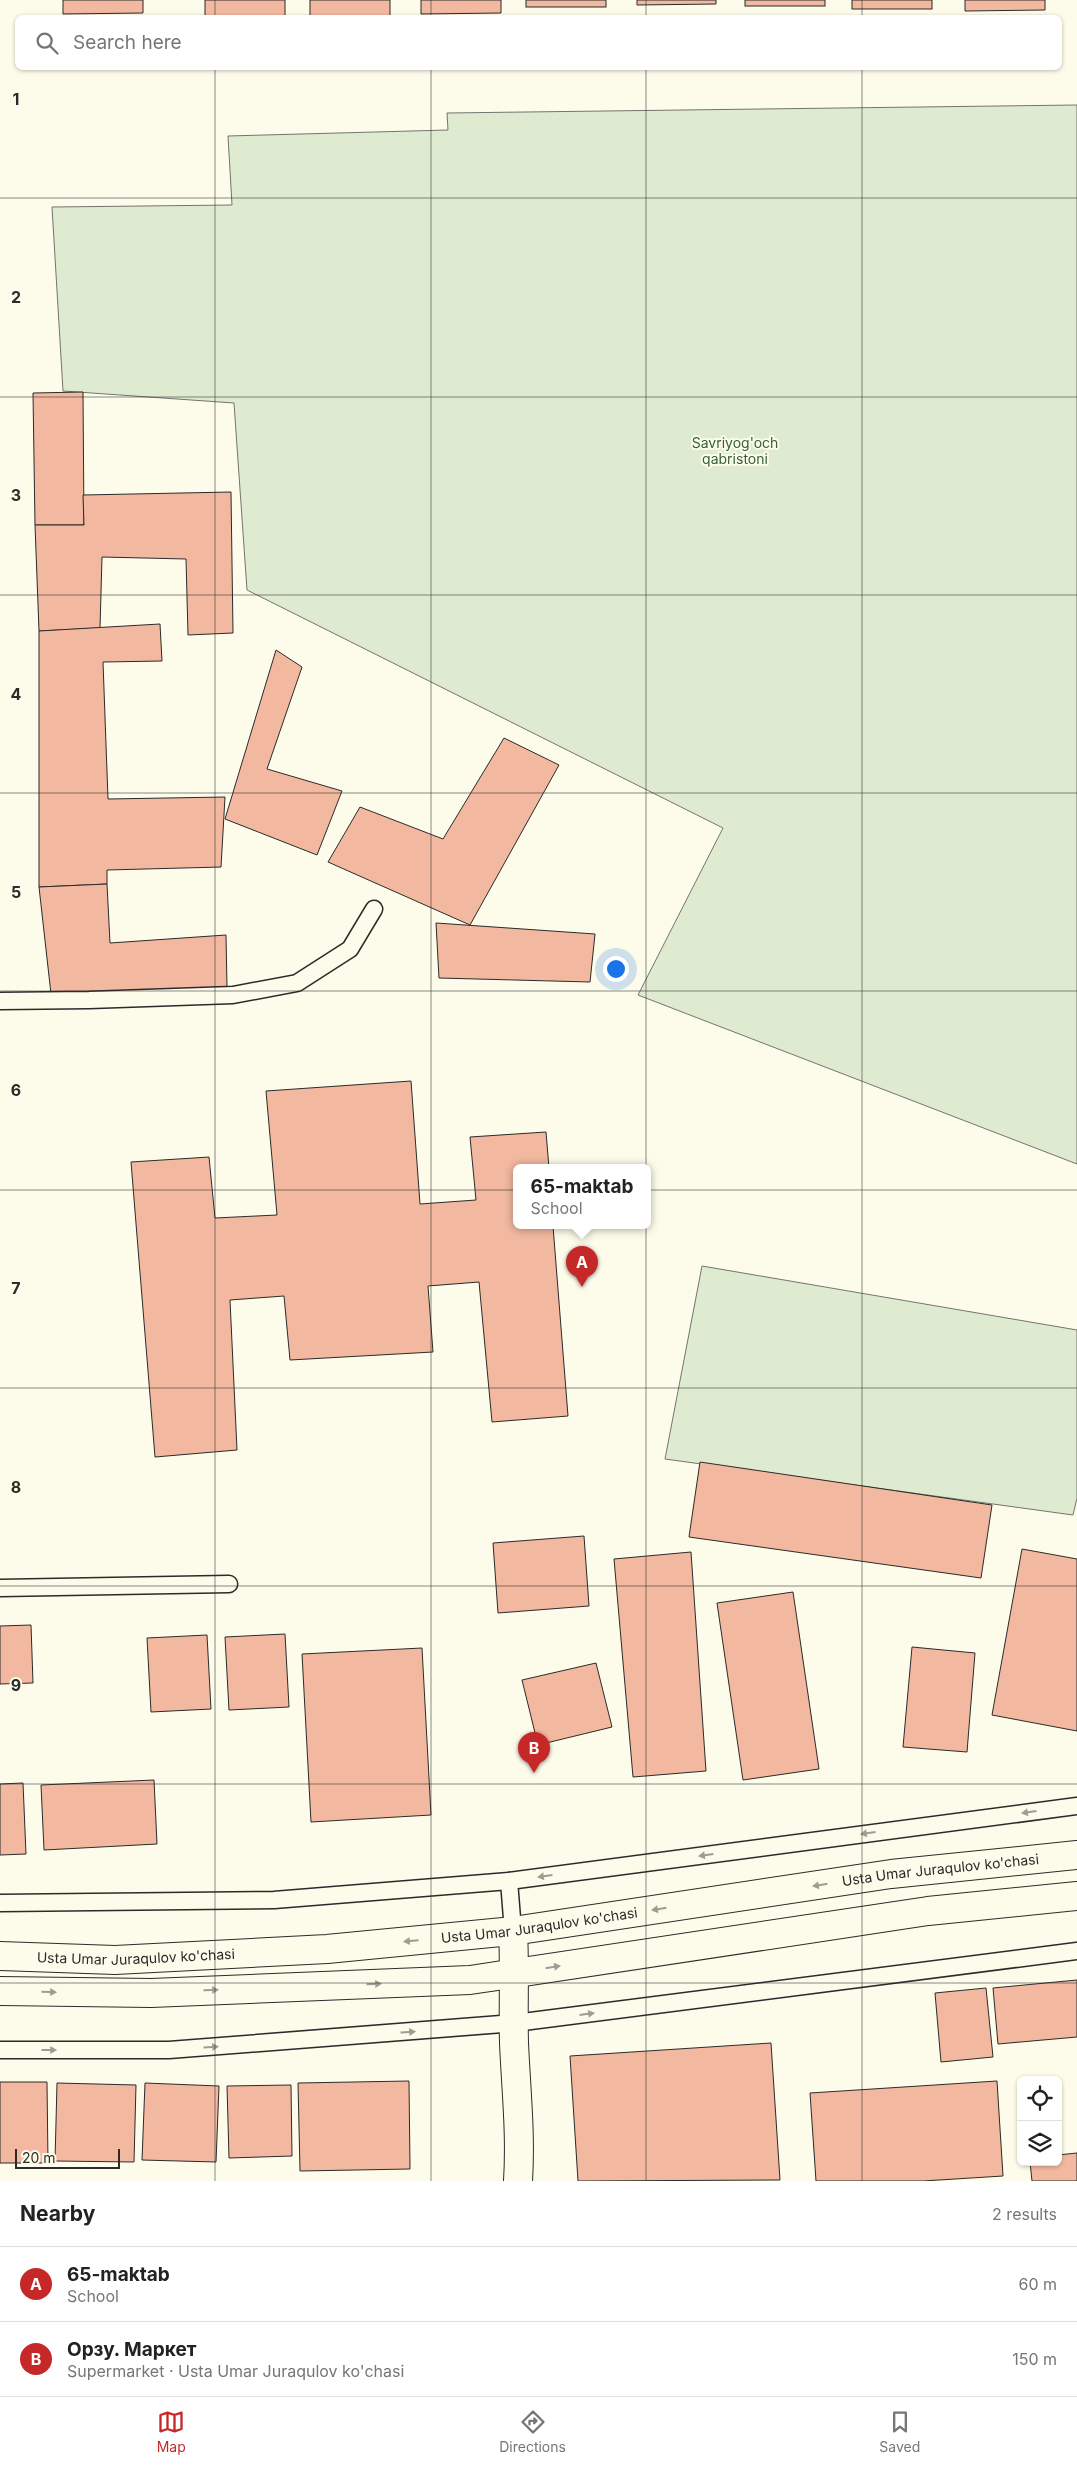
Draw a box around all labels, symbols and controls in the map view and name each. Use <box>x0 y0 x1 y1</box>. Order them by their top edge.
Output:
search box <box>15 15 1062 70</box>
icon: search <box>33 29 61 57</box>
text: Search here <box>73 31 182 54</box>
text: 1 <box>13 89 19 109</box>
text: 2 <box>11 287 21 307</box>
park label: Savriyog'och qabristoni <box>692 434 778 467</box>
text: 3 <box>11 485 21 505</box>
text: 4 <box>11 684 22 704</box>
text: 5 <box>11 882 21 902</box>
your location <box>603 956 629 982</box>
text: 6 <box>11 1080 21 1100</box>
popup <box>513 1164 651 1229</box>
text: 65-maktab <box>531 1175 633 1198</box>
text: School <box>531 1198 583 1218</box>
pin: A <box>566 1246 598 1287</box>
text: 7 <box>11 1278 21 1298</box>
text: 8 <box>11 1477 21 1497</box>
text: 9 <box>11 1675 21 1695</box>
pin: B <box>518 1732 550 1773</box>
one-way arrow <box>1020 1808 1036 1816</box>
one-way arrow <box>859 1829 875 1837</box>
street label: Usta Umar Juraqulov ko'chasi <box>841 1850 1040 1889</box>
one-way arrow <box>698 1851 714 1859</box>
one-way arrow <box>537 1872 553 1880</box>
one-way arrow <box>812 1881 828 1889</box>
street label: Usta Umar Juraqulov ko'chasi <box>440 1903 639 1946</box>
one-way arrow <box>651 1905 667 1913</box>
one-way arrow <box>403 1937 419 1945</box>
street label: Usta Umar Juraqulov ko'chasi <box>37 1945 235 1968</box>
one-way arrow <box>545 1963 561 1971</box>
one-way arrow <box>366 1979 382 1987</box>
one-way arrow <box>203 1986 219 1994</box>
one-way arrow <box>41 1988 57 1996</box>
one-way arrow <box>579 2010 595 2018</box>
one-way arrow <box>400 2027 416 2035</box>
one-way arrow <box>203 2043 219 2051</box>
one-way arrow <box>41 2046 57 2054</box>
map controls <box>1017 2076 1062 2166</box>
button: locate <box>1017 2076 1062 2121</box>
button: layers <box>1017 2121 1062 2166</box>
scale bar <box>15 2146 120 2169</box>
text: 20 m <box>22 2149 56 2166</box>
text: Nearby <box>20 2201 95 2226</box>
text: 2 results <box>992 2204 1057 2224</box>
text: 65-maktab <box>67 2263 170 2286</box>
text: A <box>30 2274 42 2294</box>
text: 60 m <box>1018 2274 1057 2294</box>
text: School <box>67 2286 119 2306</box>
text: Орзу. Маркет <box>67 2338 197 2361</box>
text: B <box>31 2349 41 2369</box>
text: 150 m <box>1012 2349 1057 2369</box>
text: Supermarket · Usta Umar Juraqulov ko'chasi <box>67 2361 404 2381</box>
tab: Map <box>157 2408 186 2455</box>
tab: Directions <box>499 2408 566 2455</box>
tab: Saved <box>879 2408 920 2455</box>

